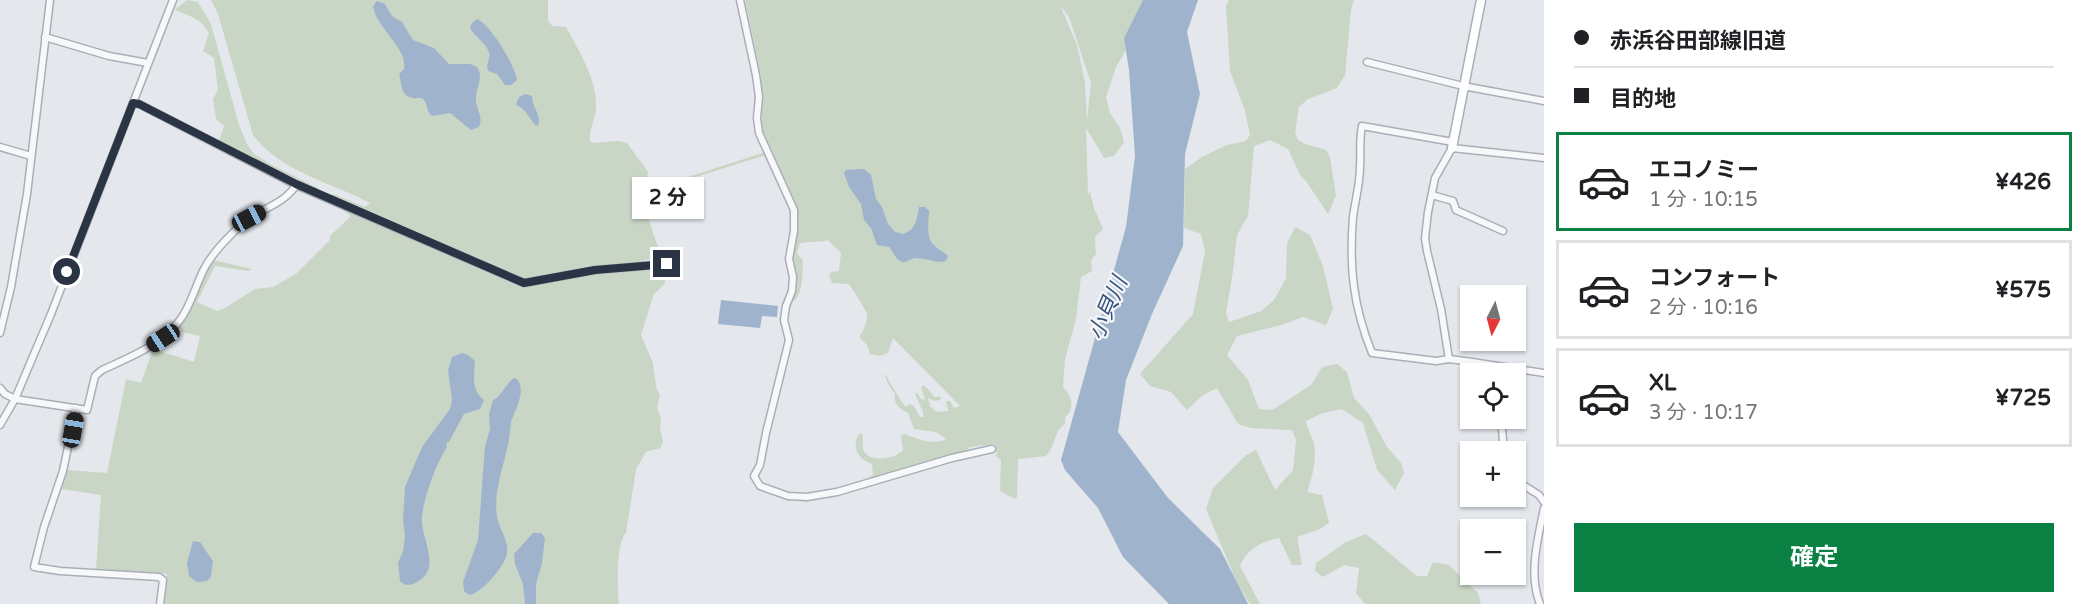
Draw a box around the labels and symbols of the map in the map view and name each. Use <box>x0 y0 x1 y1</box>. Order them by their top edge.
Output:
callout: 2 分 <box>631 177 703 219</box>
car <box>229 202 269 234</box>
route end <box>653 250 680 277</box>
route start <box>53 258 80 285</box>
water label: 小貝川 <box>1083 271 1134 344</box>
north arrow <box>1460 285 1526 351</box>
car <box>143 321 183 355</box>
car <box>61 411 85 449</box>

